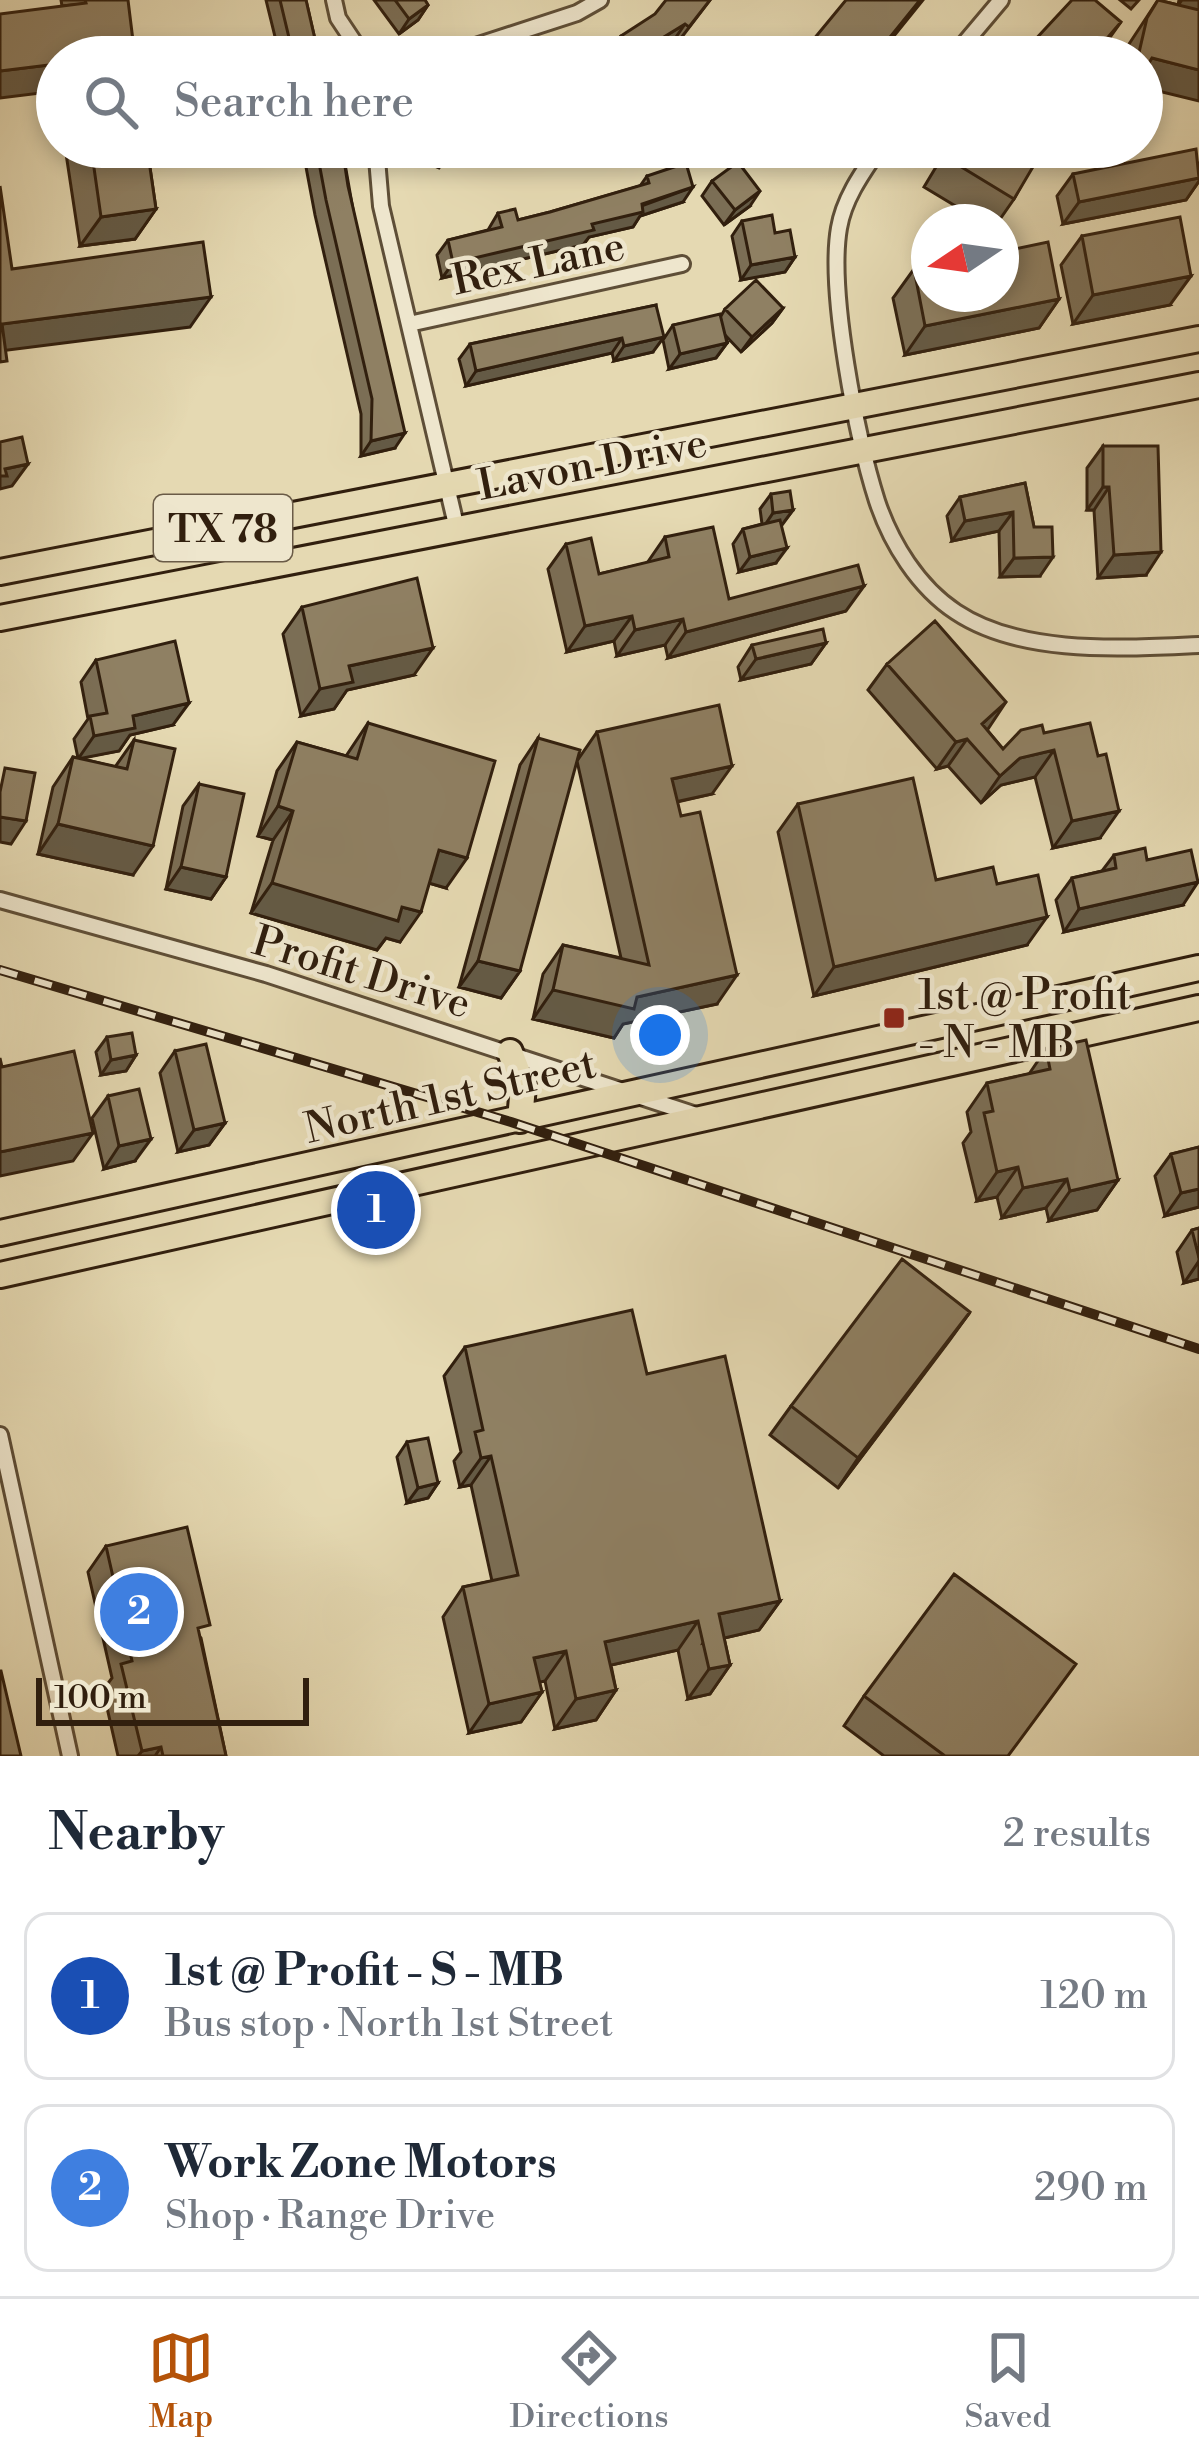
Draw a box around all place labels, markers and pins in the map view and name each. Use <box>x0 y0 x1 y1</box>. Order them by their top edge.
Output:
place label: 1st @ Profit - N - MB <box>918 970 1132 1071</box>
marker: 1st @ Profit - N - MB <box>881 1005 907 1031</box>
pin: 1 <box>337 1165 415 1255</box>
pin: 2 <box>100 1567 178 1657</box>

